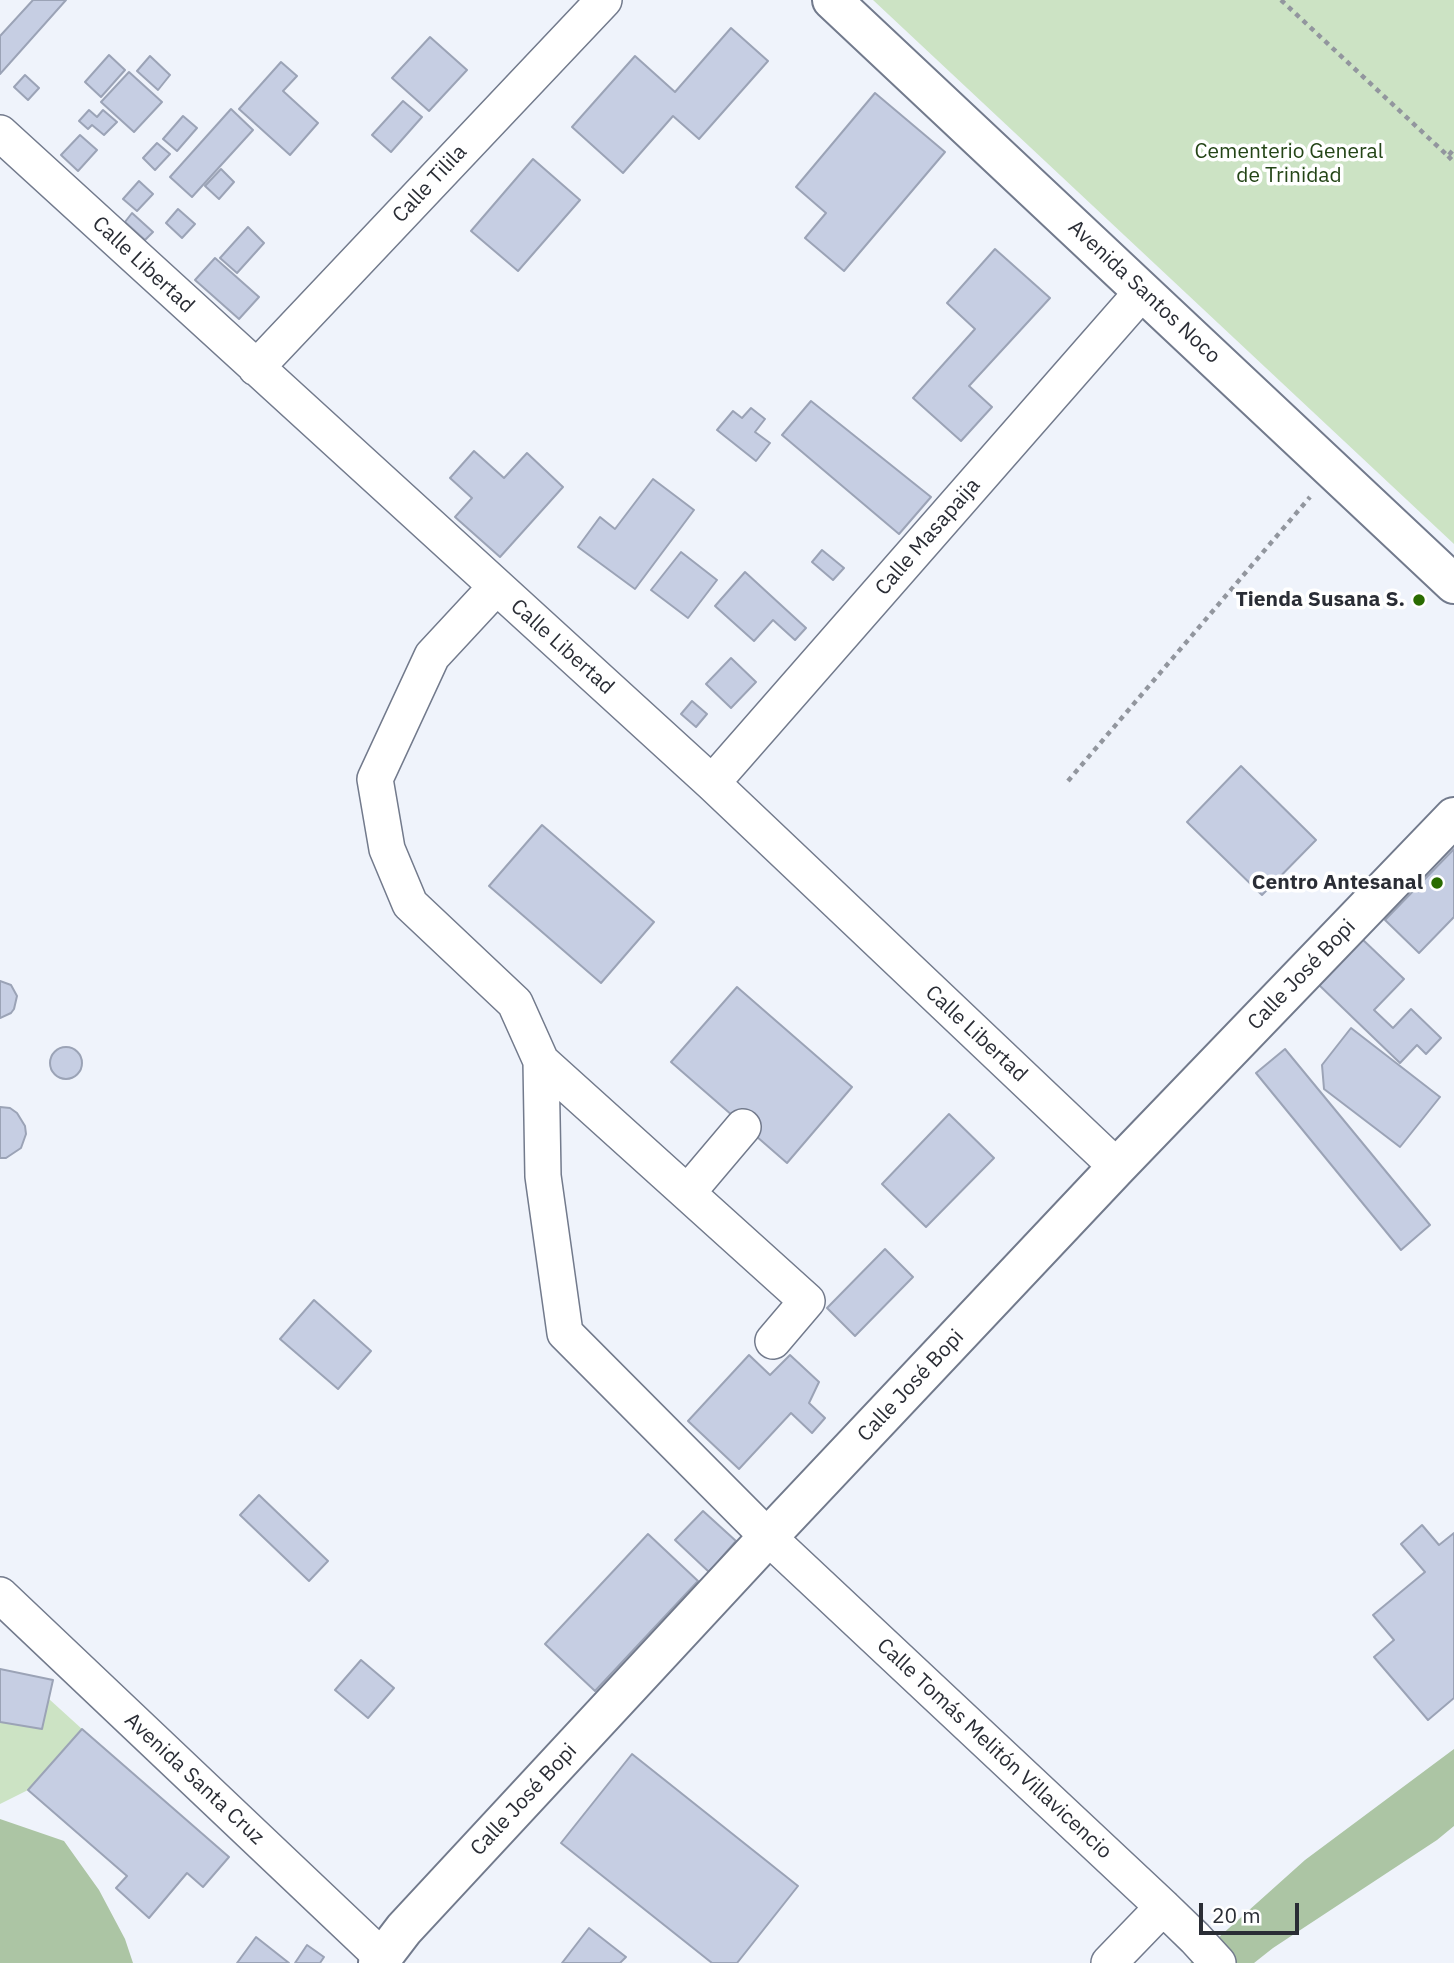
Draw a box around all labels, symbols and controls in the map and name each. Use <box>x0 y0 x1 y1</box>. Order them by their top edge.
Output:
park label: Cementerio General de Trinidad <box>1195 139 1383 189</box>
street label: Calle Tilila <box>388 140 472 228</box>
street label: Calle Libertad <box>87 211 199 319</box>
street label: Avenida Santos Noco <box>1063 215 1225 369</box>
street label: Calle Masapaija <box>870 473 986 601</box>
place label: Tienda Susana S. <box>1236 587 1405 613</box>
marker: Tienda Susana S. <box>1411 592 1427 608</box>
street label: Calle Libertad <box>505 594 619 700</box>
place label: Centro Antesanal <box>1252 870 1423 896</box>
marker: Centro Antesanal <box>1429 875 1445 891</box>
street label: Calle José Bopi <box>1243 914 1361 1036</box>
street label: Calle Libertad <box>920 980 1032 1088</box>
street label: Calle José Bopi <box>853 1325 969 1447</box>
street label: Calle Tomás Melitón Villavicencio <box>871 1633 1117 1865</box>
street label: Avenida Santa Cruz <box>119 1708 269 1850</box>
street label: Calle José Bopi <box>466 1739 582 1861</box>
scale bar <box>1202 1890 1302 1934</box>
text: 20 m <box>1212 1901 1261 1929</box>

